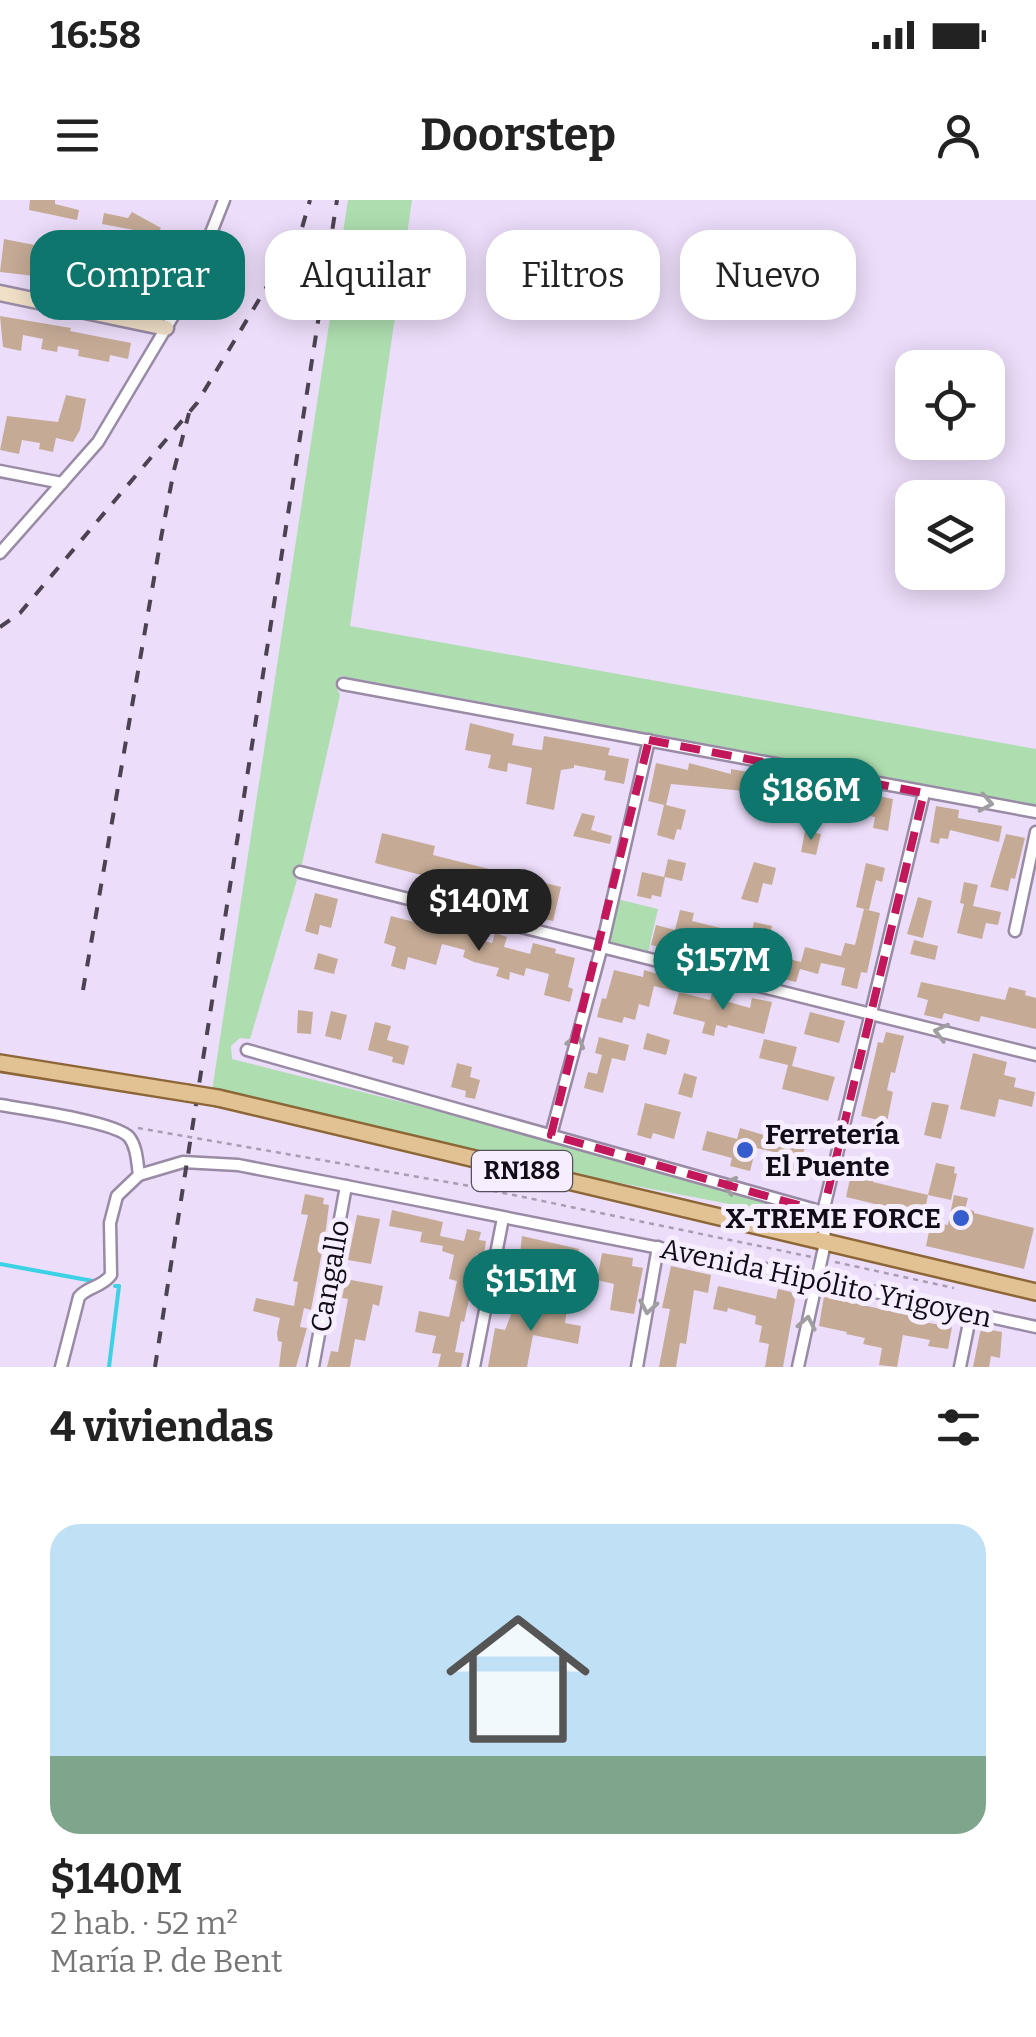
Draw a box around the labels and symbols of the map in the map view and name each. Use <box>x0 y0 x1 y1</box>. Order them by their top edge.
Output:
pin: $186M <box>741 758 881 843</box>
one-way arrow <box>978 792 994 813</box>
pin: $140M <box>409 869 549 954</box>
pin: $157M <box>653 928 793 1013</box>
one-way arrow <box>933 1023 950 1044</box>
one-way arrow <box>565 1033 586 1050</box>
place label: Ferretería El Puente <box>765 1118 900 1183</box>
marker: Ferretería El Puente <box>734 1139 756 1161</box>
road number: RN188 <box>472 1151 572 1191</box>
one-way arrow <box>721 1176 738 1197</box>
place label: X-TREME FORCE <box>725 1202 941 1235</box>
marker: X-TREME FORCE <box>950 1207 972 1229</box>
street label: Cangallo <box>304 1217 356 1335</box>
street label: Avenida Hipólito Yrigoyen <box>658 1232 995 1334</box>
pin: $151M <box>461 1249 601 1334</box>
one-way arrow <box>638 1299 659 1315</box>
one-way arrow <box>795 1315 816 1332</box>

